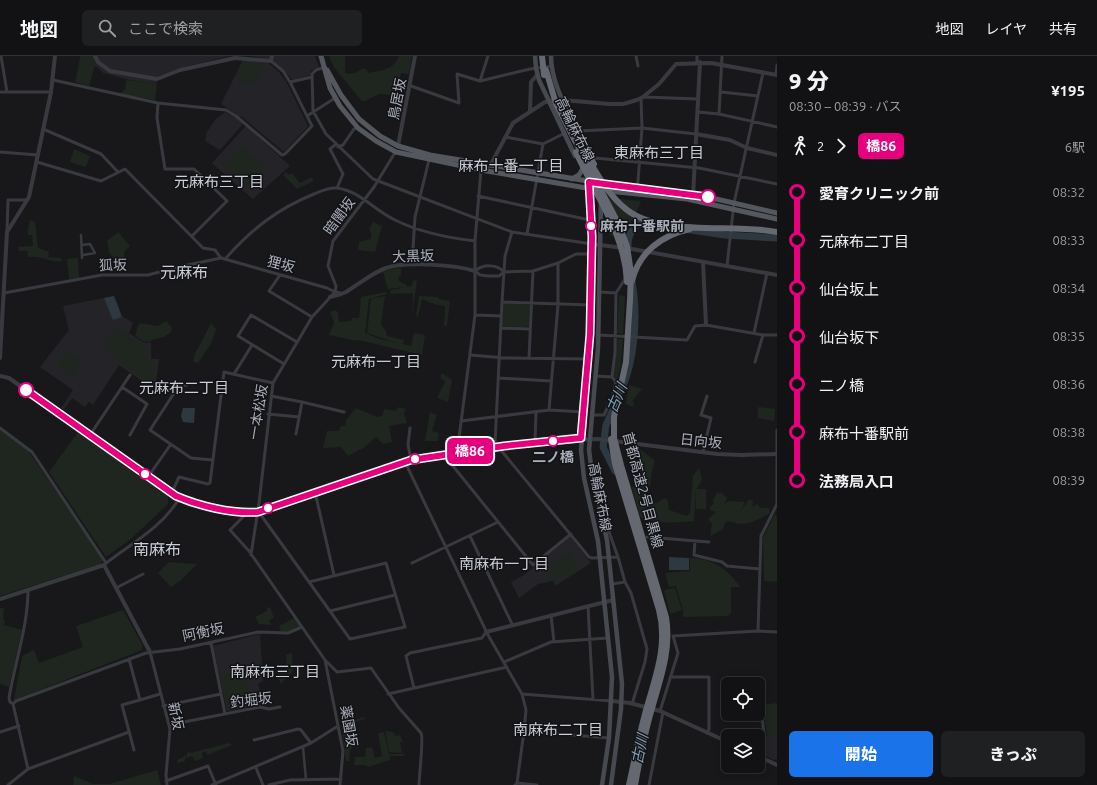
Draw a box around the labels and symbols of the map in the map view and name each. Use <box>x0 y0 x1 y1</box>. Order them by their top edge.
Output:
street label: 鳥居坂 <box>385 77 409 121</box>
street label: 高輪麻布線 <box>552 94 598 164</box>
district label: 東麻布三丁目 <box>614 144 704 161</box>
district label: 麻布十番一丁目 <box>458 157 564 174</box>
district label: 元麻布三丁目 <box>174 173 264 190</box>
unlabelled marker <box>700 189 716 205</box>
street label: 暗闇坂 <box>320 194 358 238</box>
place label: 麻布十番駅前 <box>600 218 684 234</box>
marker: 麻布十番駅前 <box>585 220 597 232</box>
street label: 大黒坂 <box>392 247 434 265</box>
street label: 狸坂 <box>265 253 297 275</box>
street label: 狐坂 <box>99 257 127 273</box>
district label: 元麻布 <box>160 263 208 281</box>
district label: 元麻布一丁目 <box>331 353 421 370</box>
district label: 元麻布二丁目 <box>139 379 229 396</box>
water label: 古川 <box>603 379 631 415</box>
unlabelled marker <box>18 382 34 398</box>
street label: 一本松坂 <box>246 383 270 441</box>
street label: 首都高速2号目黒線 <box>620 430 666 550</box>
street label: 日向坂 <box>679 431 723 451</box>
marker: 二ノ橋 <box>547 435 559 447</box>
line badge: 橋86 <box>447 438 493 464</box>
place label: 二ノ橋 <box>532 449 574 465</box>
unlabelled marker <box>409 453 421 465</box>
street label: 高輪麻布線 <box>585 461 615 533</box>
unlabelled marker <box>139 468 151 480</box>
unlabelled marker <box>262 502 274 514</box>
district label: 南麻布 <box>133 540 181 558</box>
district label: 南麻布一丁目 <box>459 555 549 572</box>
street label: 阿衡坂 <box>181 620 225 644</box>
district label: 南麻布三丁目 <box>230 663 320 680</box>
street label: 釣堀坂 <box>229 690 273 710</box>
street label: 新坂 <box>165 701 187 731</box>
street label: 薬園坂 <box>337 704 361 748</box>
district label: 南麻布二丁目 <box>513 721 603 738</box>
water label: 古川 <box>628 731 651 765</box>

